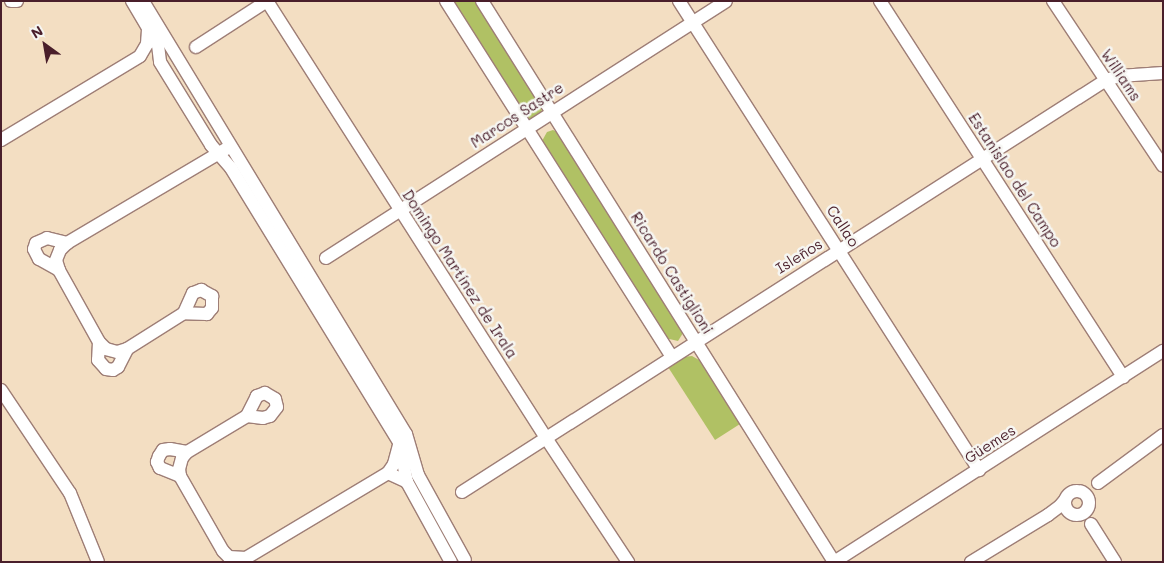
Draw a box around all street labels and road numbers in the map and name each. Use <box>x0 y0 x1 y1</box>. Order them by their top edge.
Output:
street label: Williams <box>1097 46 1145 104</box>
street label: Marcos Sastre <box>467 78 567 152</box>
street label: Estanislao del Campo <box>965 110 1065 250</box>
street label: Domingo Martínez de Irala <box>399 186 521 362</box>
street label: Callao <box>823 202 863 250</box>
street label: Ricardo Castiglioni <box>627 209 717 337</box>
street label: Isleños <box>772 235 826 277</box>
street label: Güemes <box>961 421 1019 467</box>

